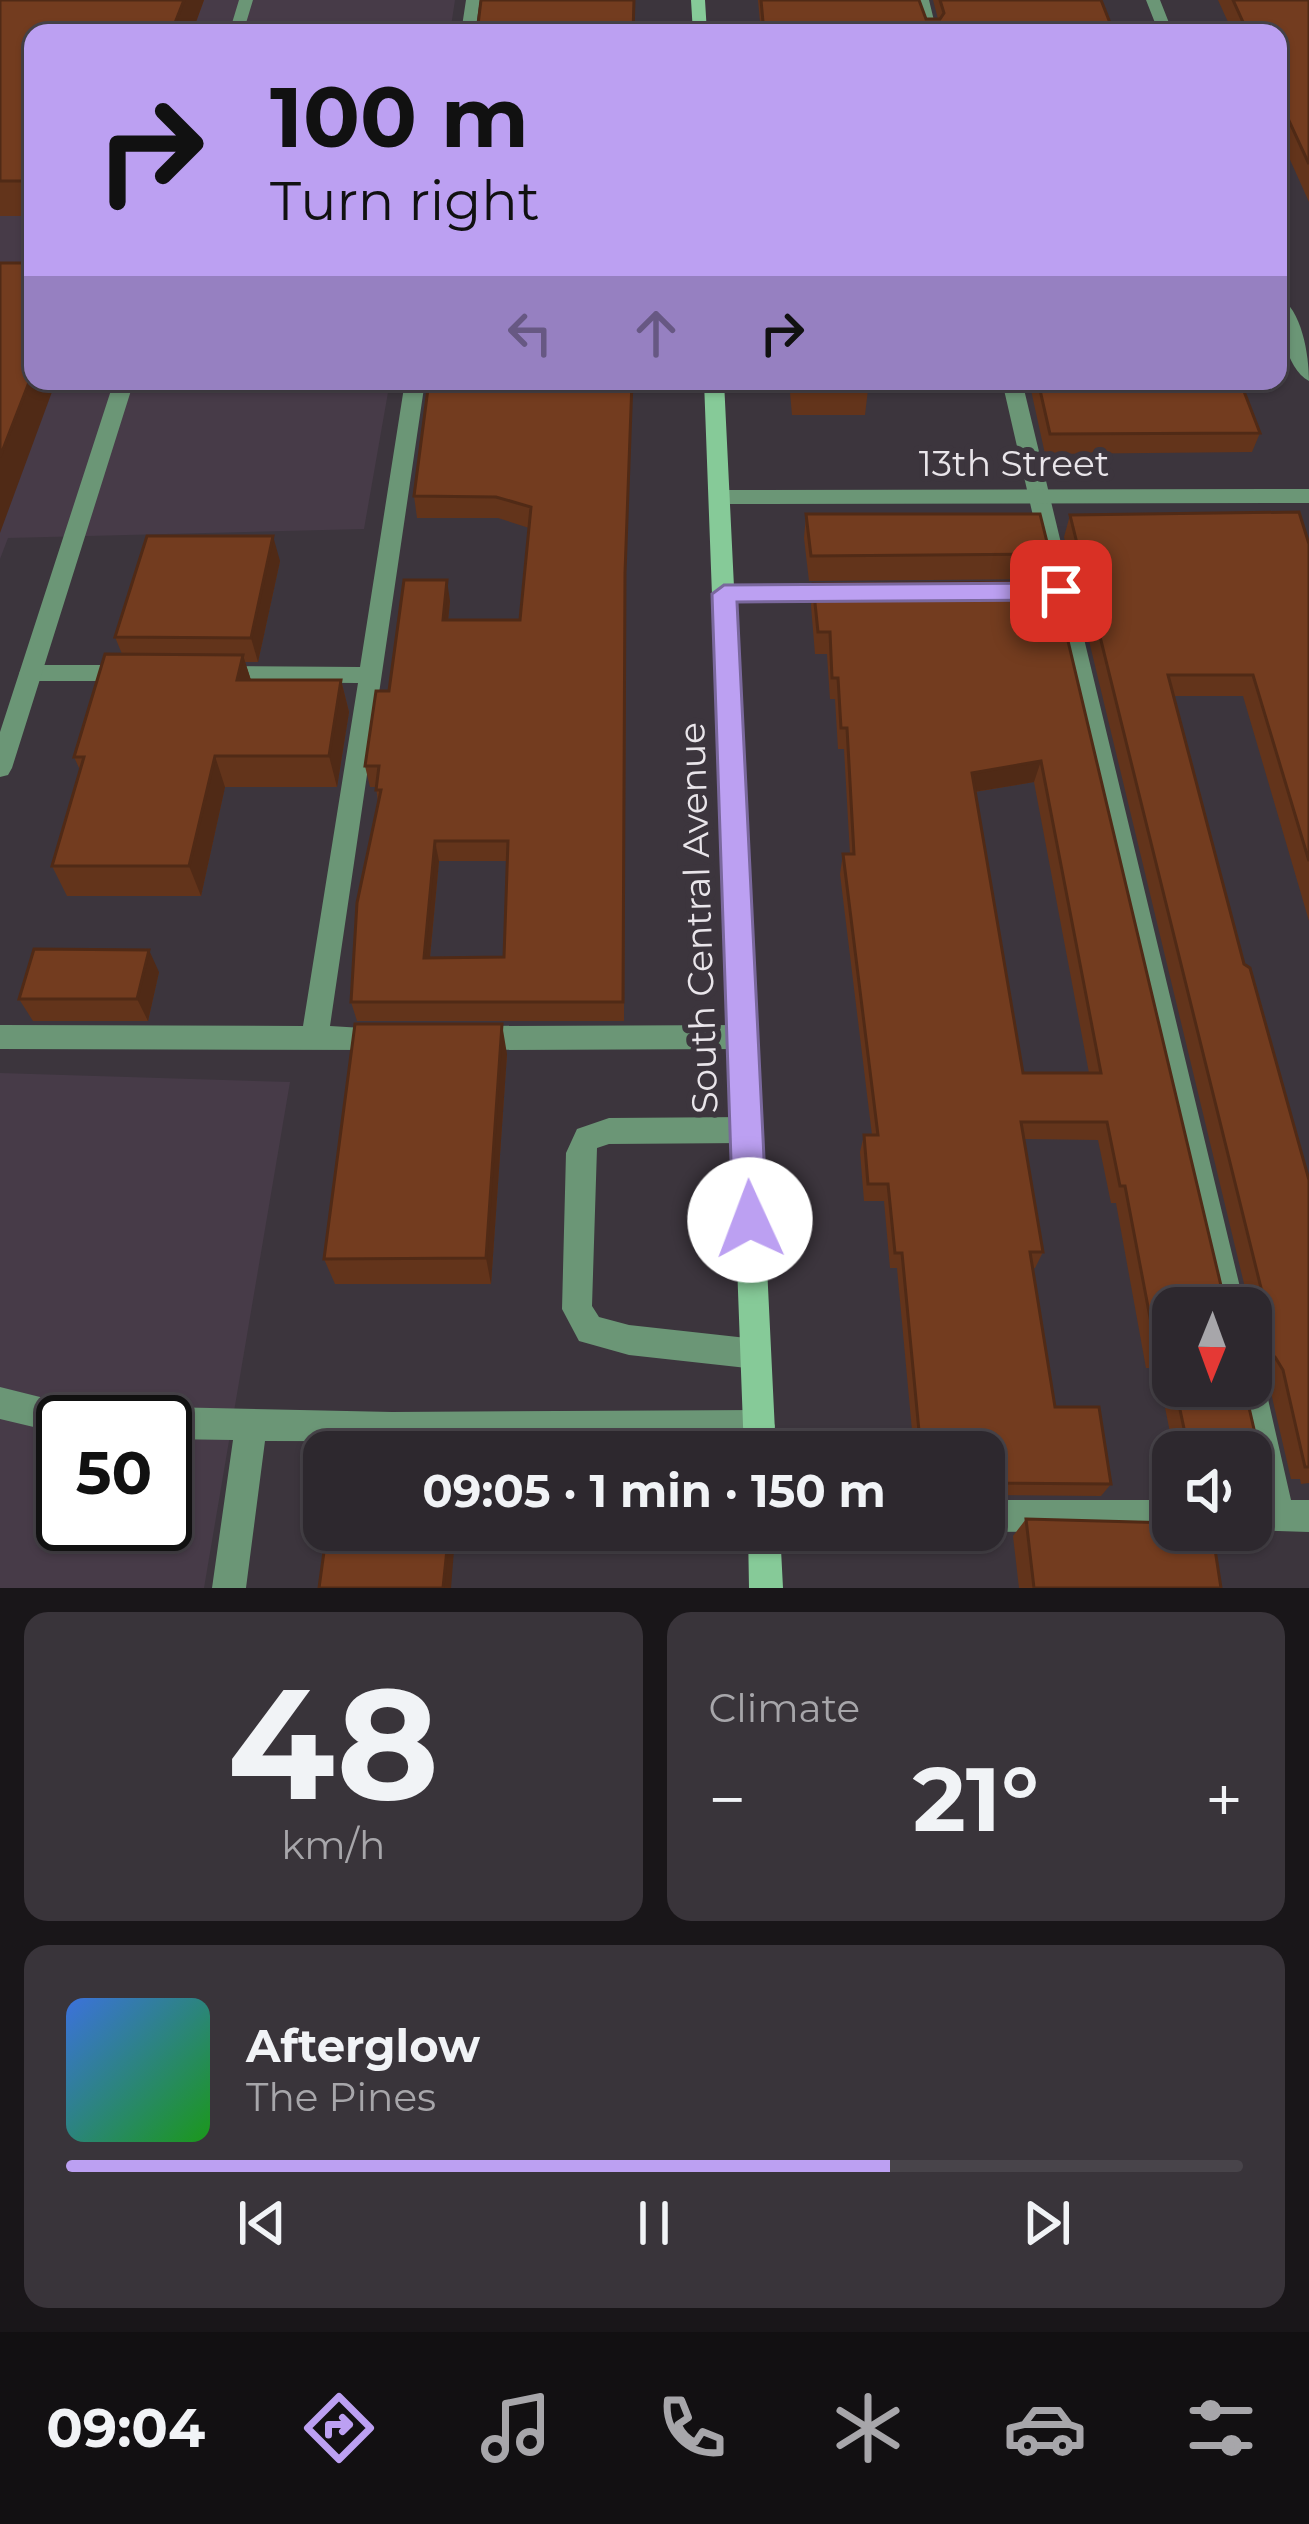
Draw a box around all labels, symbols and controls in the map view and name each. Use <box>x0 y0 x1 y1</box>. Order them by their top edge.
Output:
text: 100 m <box>270 66 529 168</box>
icon: right <box>72 72 228 228</box>
text: Turn right <box>270 168 540 234</box>
icon: left <box>497 300 563 366</box>
icon: ahead <box>623 300 689 366</box>
icon: right <box>749 300 815 366</box>
street label: 13th Street <box>919 441 1109 485</box>
pin <box>1010 540 1112 642</box>
icon: arrive <box>1028 558 1094 624</box>
street label: South Central Avenue <box>669 721 727 1115</box>
position arrow <box>687 1157 813 1283</box>
north arrow <box>1152 1287 1272 1407</box>
map controls <box>1152 1287 1272 1551</box>
speed limit sign: 50 <box>36 1395 192 1551</box>
button: sound <box>1152 1431 1272 1551</box>
text: 09:05 · 1 min · 150 m <box>422 1463 886 1518</box>
text: 48 <box>227 1648 439 1838</box>
text: Climate <box>709 1684 860 1732</box>
text: 21° <box>913 1744 1039 1854</box>
text: − <box>709 1759 746 1840</box>
text: + <box>1205 1759 1243 1840</box>
text: km/h <box>281 1821 385 1869</box>
text: Afterglow <box>246 2018 480 2073</box>
text: The Pines <box>246 2073 436 2121</box>
icon: previous <box>229 2190 295 2256</box>
icon: pause <box>621 2190 687 2256</box>
icon: next <box>1014 2190 1080 2256</box>
icon: directions <box>297 2386 381 2470</box>
icon: music <box>474 2386 558 2470</box>
icon: phone <box>650 2386 734 2470</box>
icon: climate <box>826 2386 910 2470</box>
icon: car <box>1003 2386 1087 2470</box>
icon: filters <box>1179 2386 1263 2470</box>
text: 09:04 <box>46 2395 205 2461</box>

